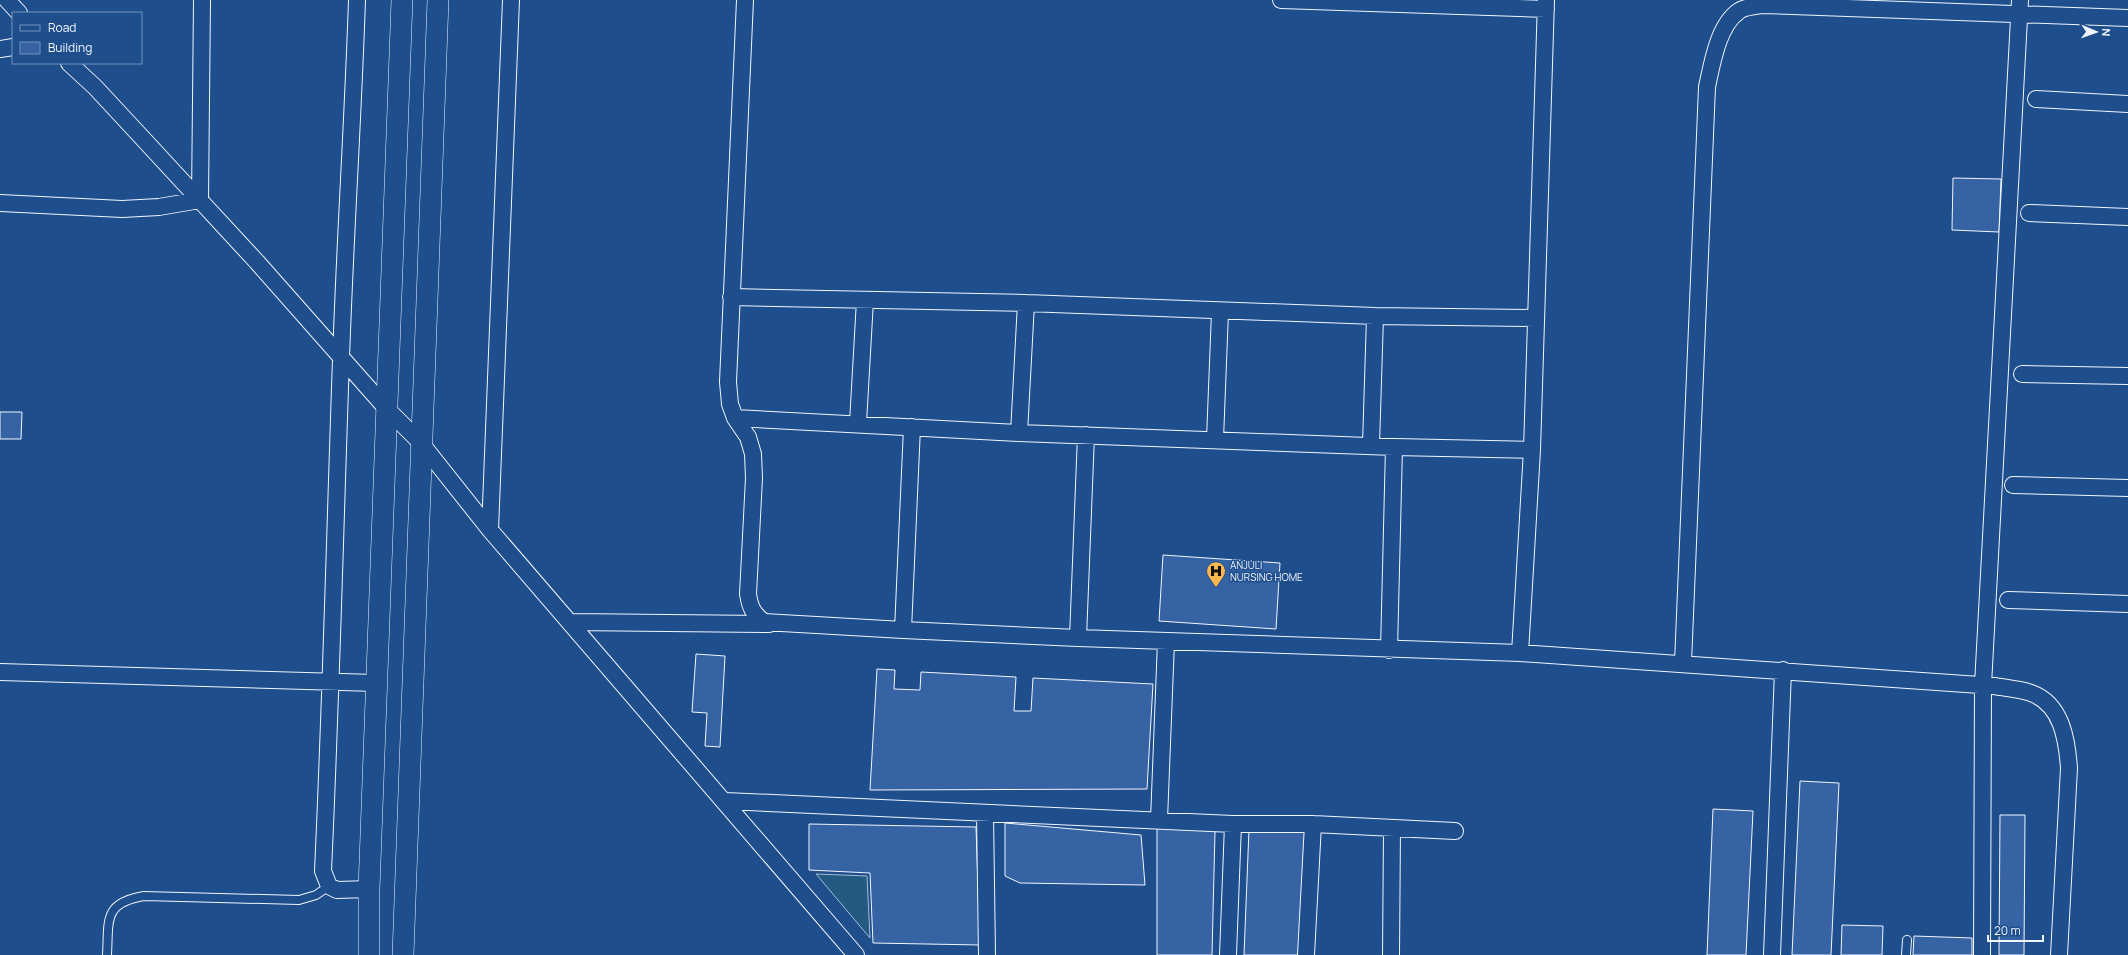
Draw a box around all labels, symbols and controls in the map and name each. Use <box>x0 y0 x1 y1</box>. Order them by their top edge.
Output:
legend <box>12 12 142 64</box>
north arrow <box>2076 12 2116 52</box>
text: Road <box>48 19 76 36</box>
text: N <box>2099 28 2114 37</box>
text: Building <box>48 39 92 56</box>
place label: ANJULI NURSING HOME <box>1230 558 1303 584</box>
hospital icon: ANJULI NURSING HOME <box>1205 560 1227 588</box>
scale bar <box>1988 917 2043 943</box>
text: 20 m <box>1994 922 2021 939</box>

